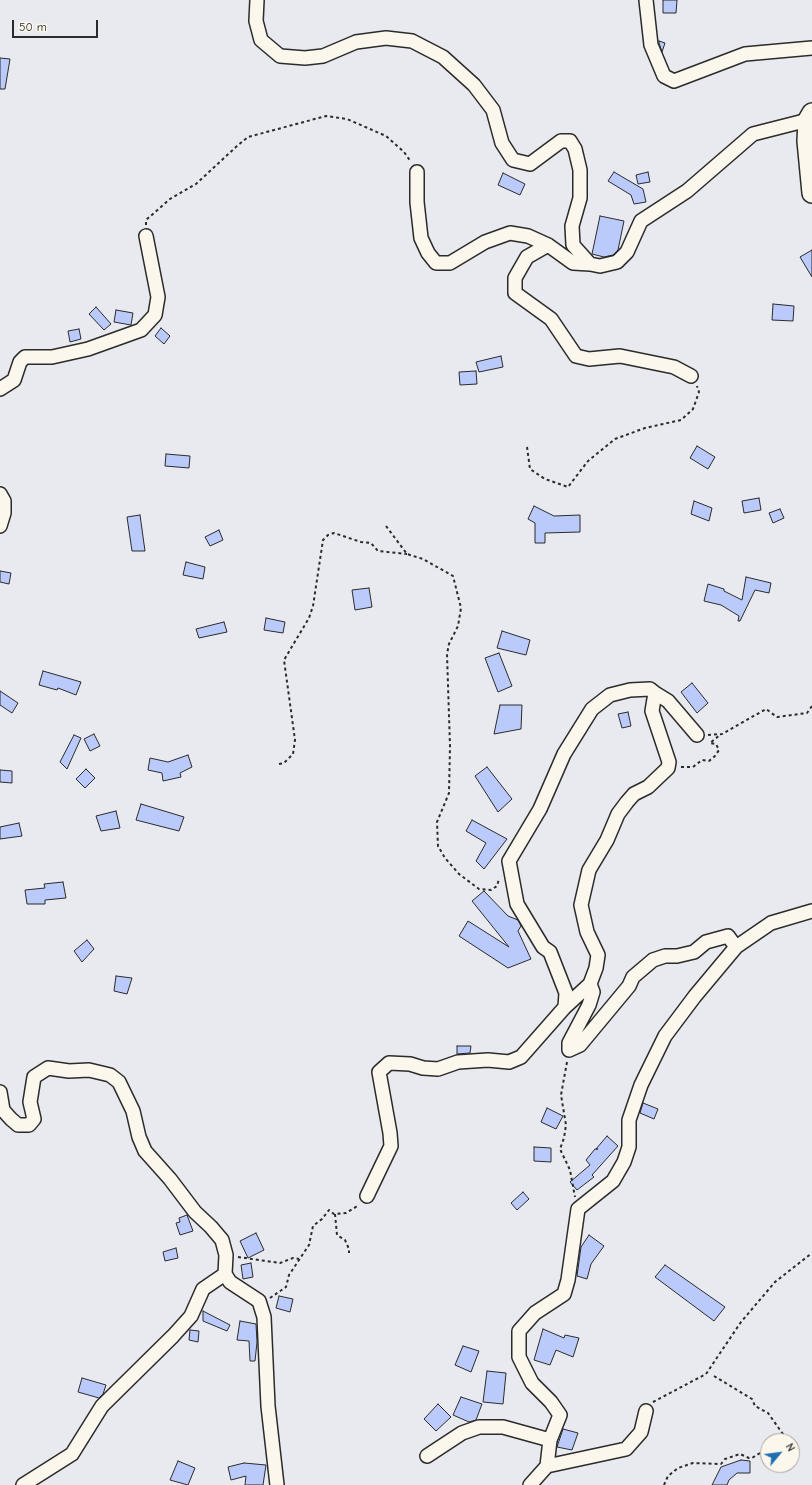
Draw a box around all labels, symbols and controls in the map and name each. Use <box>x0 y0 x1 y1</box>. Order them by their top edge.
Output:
scale bar <box>14 12 100 38</box>
text: 50 m <box>19 20 47 34</box>
north arrow <box>760 1433 800 1473</box>
text: N <box>783 1441 797 1454</box>

